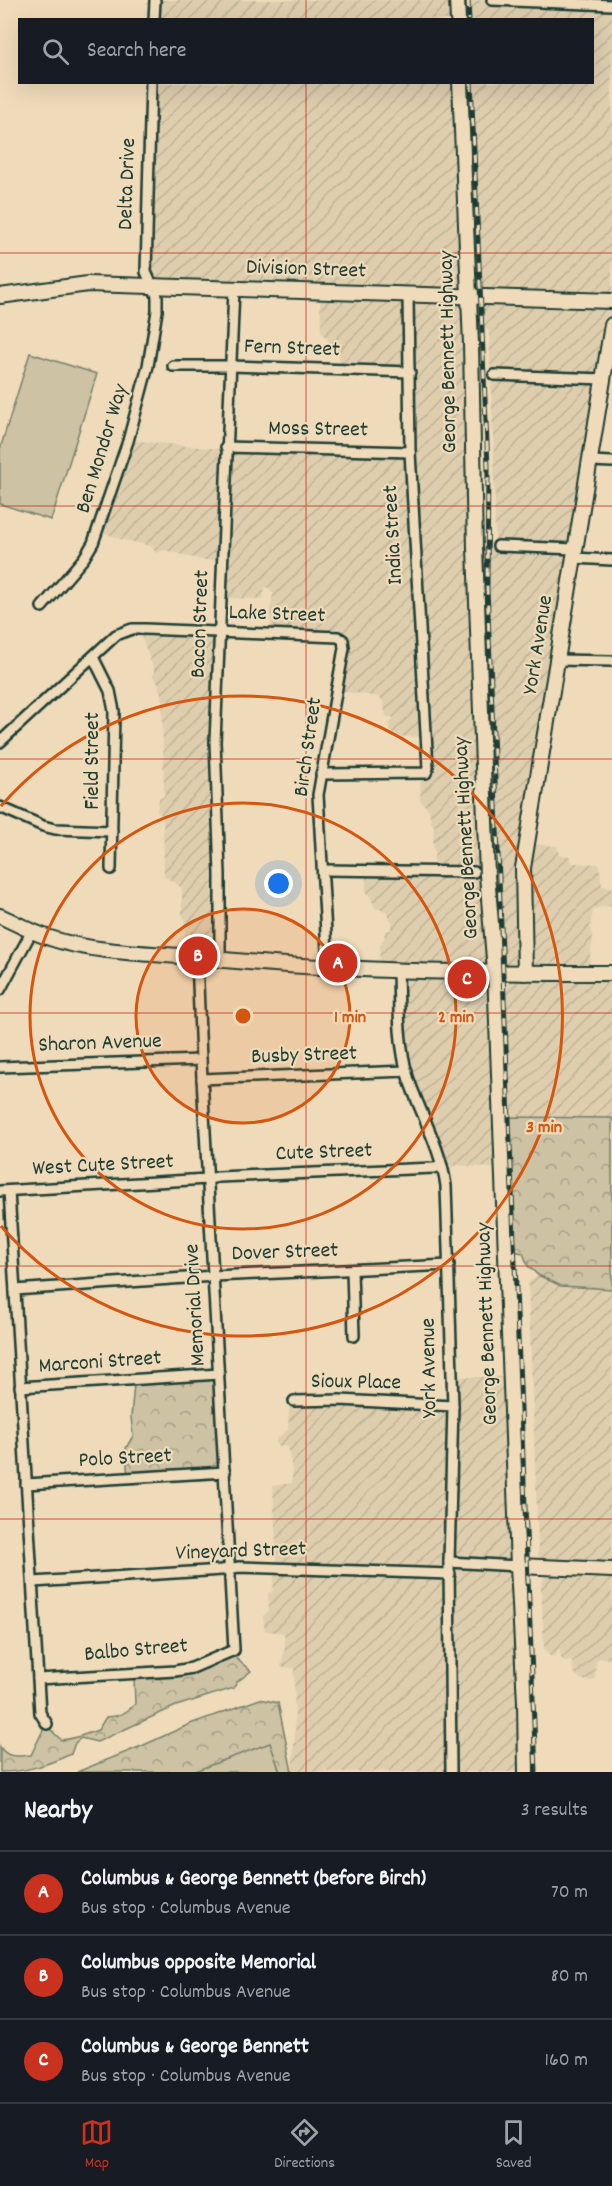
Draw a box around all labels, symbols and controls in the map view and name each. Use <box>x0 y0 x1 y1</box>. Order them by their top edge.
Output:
search box <box>18 18 594 84</box>
icon: search <box>39 35 72 68</box>
text: Search here <box>87 36 186 67</box>
street label: Delta Drive <box>111 137 145 231</box>
street label: George Bennett Highway <box>432 249 466 454</box>
street label: Division Street <box>245 252 367 288</box>
street label: Fern Street <box>243 332 341 366</box>
street label: Ben Mondor Way <box>69 380 138 517</box>
street label: Moss Street <box>268 414 368 446</box>
street label: India Street <box>376 484 412 586</box>
street label: Bacon Street <box>184 569 218 679</box>
street label: York Avenue <box>516 593 562 697</box>
street label: Lake Street <box>228 598 326 632</box>
street label: Birch Street <box>287 695 331 799</box>
street label: Field Street <box>78 712 109 810</box>
street label: George Bennett Highway <box>446 735 488 940</box>
your location <box>264 869 293 898</box>
pin: B <box>178 934 218 978</box>
pin: A <box>318 940 358 986</box>
pin: C <box>448 956 486 1002</box>
centre of rings <box>233 1006 253 1026</box>
text: 1 min <box>334 1006 366 1031</box>
text: 2 min <box>438 1006 474 1031</box>
street label: Sharon Avenue <box>38 1026 162 1062</box>
street label: Busby Street <box>250 1039 358 1073</box>
text: 3 min <box>526 1116 562 1141</box>
street label: Cute Street <box>275 1136 373 1170</box>
street label: West Cute Street <box>32 1147 174 1185</box>
street label: George Bennett Highway <box>469 1221 507 1426</box>
street label: Dover Street <box>231 1236 339 1270</box>
street label: Memorial Drive <box>177 1243 215 1367</box>
street label: York Avenue <box>414 1318 446 1418</box>
street label: Marconi Street <box>38 1343 162 1383</box>
street label: Sioux Place <box>311 1367 401 1399</box>
street label: Polo Street <box>78 1441 172 1477</box>
street label: Vineyard Street <box>175 1534 307 1570</box>
street label: Balbo Street <box>83 1631 189 1671</box>
text: Nearby <box>24 1793 92 1830</box>
text: 3 results <box>521 1797 588 1825</box>
text: Columbus & George Bennett (before Birch) <box>81 1864 426 1895</box>
text: A <box>38 1879 49 1907</box>
text: 70 m <box>551 1879 588 1907</box>
text: Bus stop · Columbus Avenue <box>81 1895 291 1923</box>
text: Columbus opposite Memorial <box>81 1948 316 1979</box>
text: B <box>39 1963 48 1991</box>
text: 80 m <box>551 1963 588 1991</box>
text: Bus stop · Columbus Avenue <box>81 1979 291 2007</box>
text: Columbus & George Bennett <box>81 2032 309 2063</box>
text: C <box>39 2047 48 2075</box>
text: 160 m <box>545 2047 588 2075</box>
text: Bus stop · Columbus Avenue <box>81 2063 291 2091</box>
tab: Map <box>80 2116 113 2175</box>
tab: Directions <box>274 2116 335 2175</box>
tab: Saved <box>496 2116 532 2175</box>

